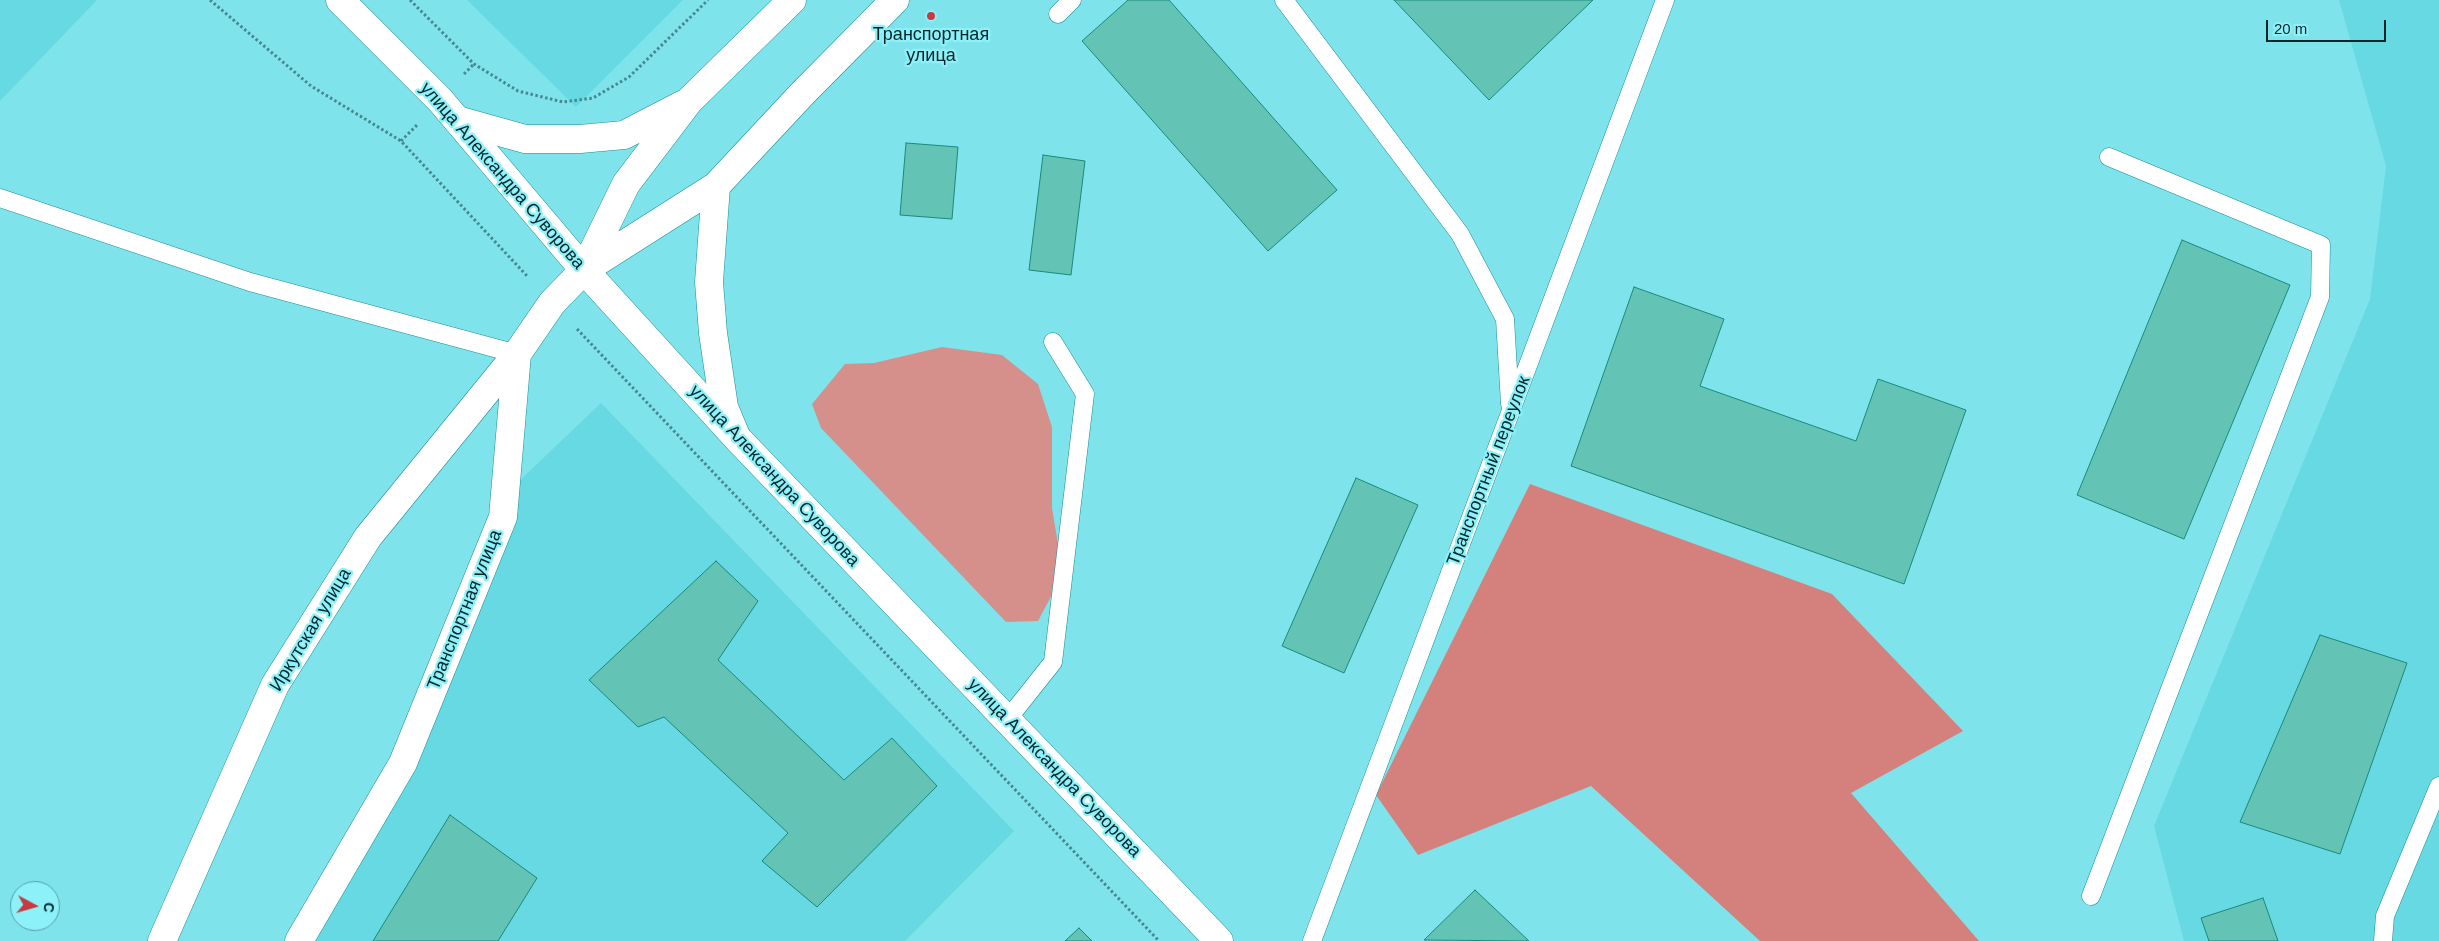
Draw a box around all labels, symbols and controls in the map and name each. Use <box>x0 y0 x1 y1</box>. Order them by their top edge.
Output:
marker: Транспортная улица <box>925 10 937 22</box>
scale bar <box>2269 10 2389 42</box>
text: 20 m <box>2274 20 2307 37</box>
place label: Транспортная улица <box>873 24 989 66</box>
street label: улица Александра Суворова <box>415 78 589 274</box>
street label: Транспортный переулок <box>1443 373 1535 569</box>
street label: улица Александра Суворова <box>684 381 864 571</box>
street label: Транспортная улица <box>423 527 507 693</box>
street label: Иркутская улица <box>266 565 356 695</box>
street label: улица Александра Суворова <box>963 674 1145 862</box>
north arrow <box>10 881 60 931</box>
text: С <box>40 902 57 913</box>

